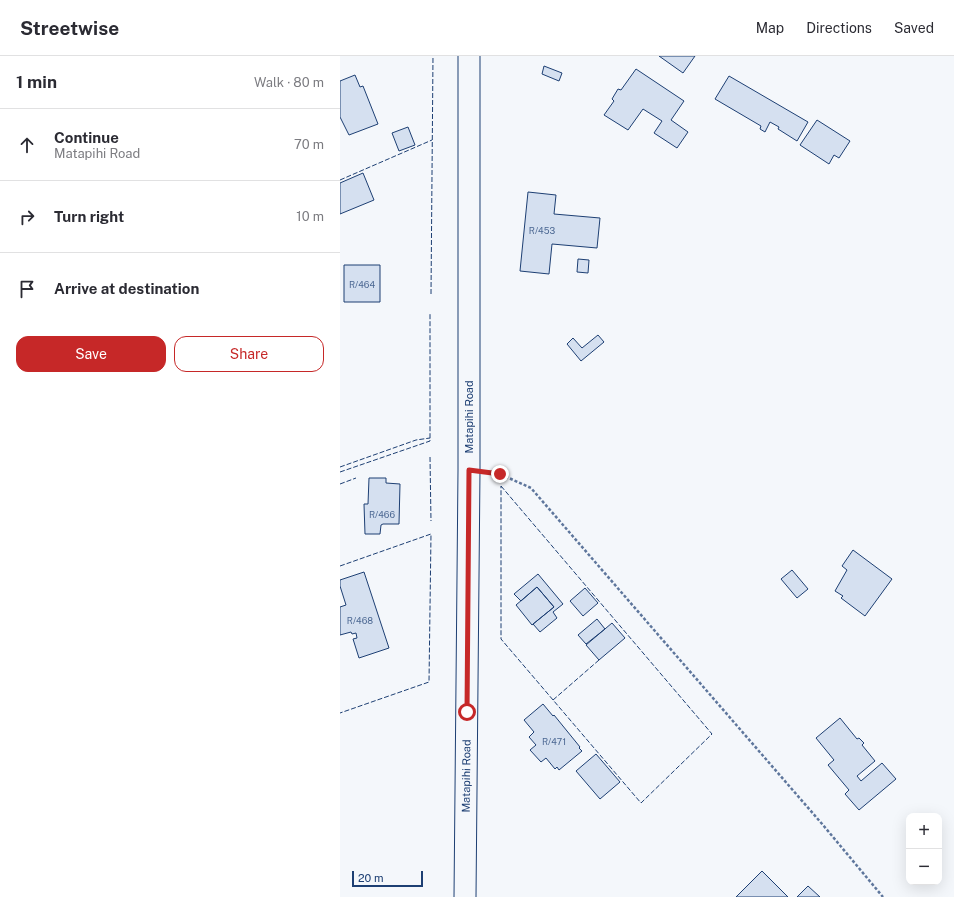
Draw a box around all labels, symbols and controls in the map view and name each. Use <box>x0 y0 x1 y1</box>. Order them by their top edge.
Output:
text: Streetwise <box>20 17 119 39</box>
text: Map <box>756 20 784 36</box>
text: Directions <box>806 20 872 36</box>
text: Saved <box>894 20 934 36</box>
text: 1 min <box>16 72 57 92</box>
text: Walk · 80 m <box>254 75 324 90</box>
text: Continue <box>54 129 119 146</box>
icon: ahead <box>16 134 38 156</box>
text: 70 m <box>294 137 324 152</box>
text: Matapihi Road <box>54 146 140 161</box>
icon: right <box>16 206 38 228</box>
text: Turn right <box>54 208 124 225</box>
text: 10 m <box>296 209 324 224</box>
house number: R/453 <box>529 225 555 236</box>
icon: arrive <box>16 278 38 300</box>
house number: R/464 <box>349 279 375 290</box>
text: Arrive at destination <box>54 280 199 297</box>
button: Save <box>16 336 166 372</box>
button: Share <box>174 336 324 372</box>
street label: Matapihi Road <box>463 380 475 454</box>
route end <box>491 465 509 483</box>
house number: R/466 <box>369 509 395 520</box>
house number: R/468 <box>347 615 373 626</box>
route start <box>458 703 476 721</box>
house number: R/471 <box>542 736 566 747</box>
street label: Matapihi Road <box>460 739 472 813</box>
map controls <box>906 813 942 885</box>
button: + <box>906 813 942 849</box>
button: − <box>906 849 942 885</box>
scale bar <box>352 869 423 888</box>
text: 20 m <box>358 872 383 884</box>

